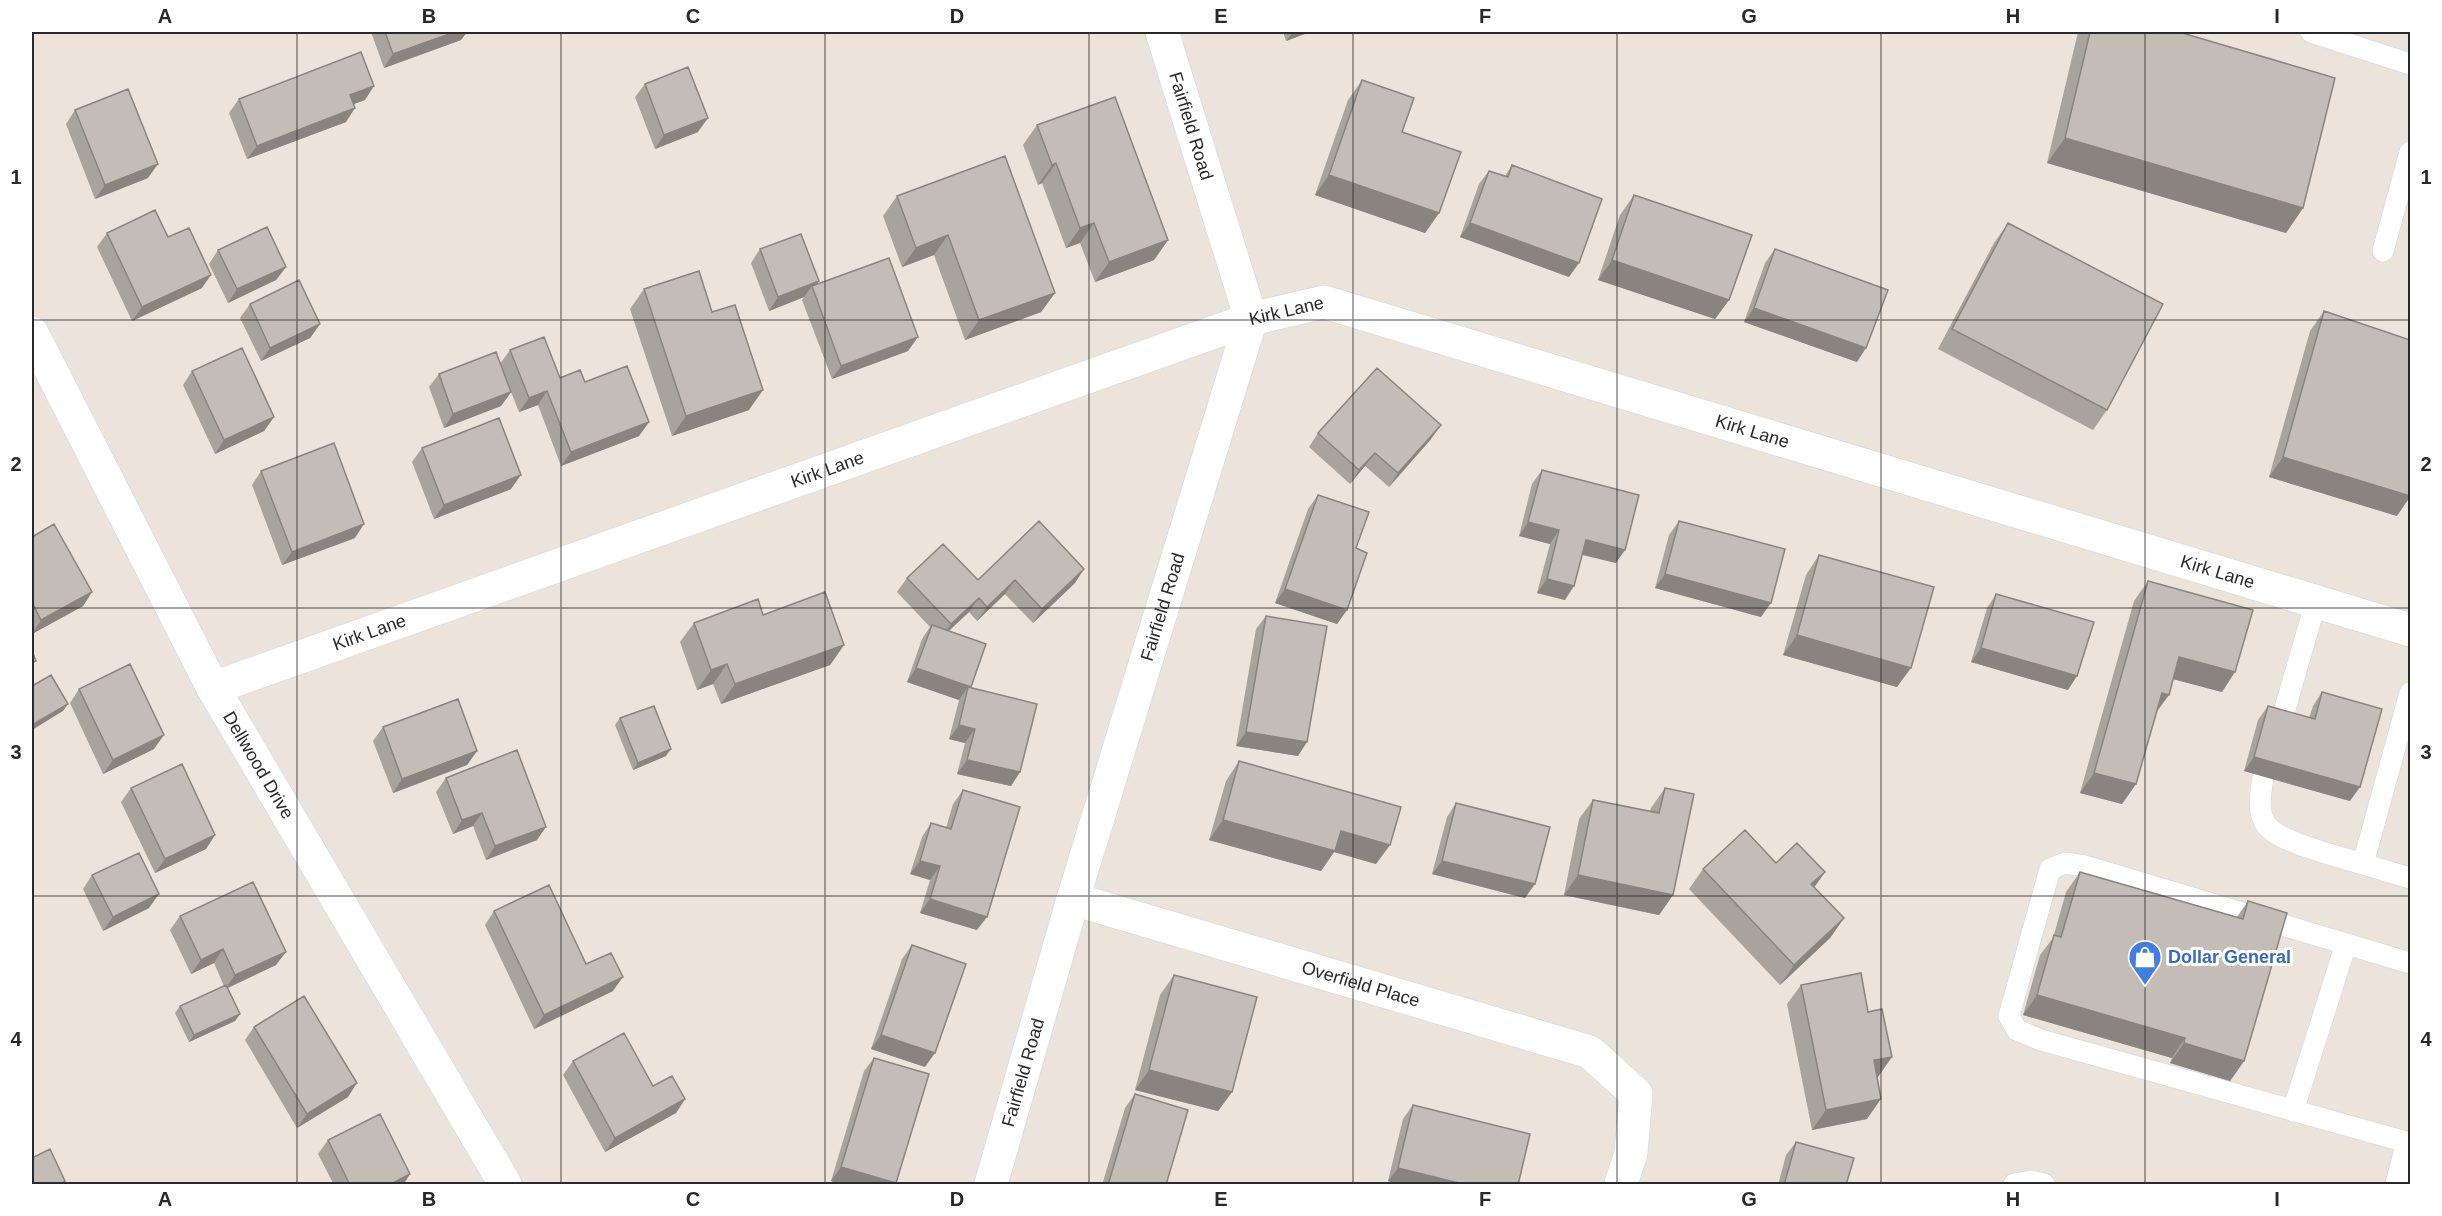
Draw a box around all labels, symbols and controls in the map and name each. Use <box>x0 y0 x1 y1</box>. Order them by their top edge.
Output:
text: A <box>158 5 172 27</box>
text: B <box>422 5 436 27</box>
text: C <box>686 5 700 27</box>
text: D <box>950 5 964 27</box>
text: E <box>1214 5 1228 27</box>
text: F <box>1479 5 1491 27</box>
text: G <box>1741 5 1757 27</box>
text: H <box>2006 5 2020 27</box>
text: I <box>2274 5 2280 27</box>
street label: Fairfield Road <box>1165 69 1217 183</box>
text: 1 <box>10 166 22 188</box>
text: 1 <box>2420 166 2432 188</box>
street label: Kirk Lane <box>1247 292 1326 329</box>
street label: Kirk Lane <box>1713 411 1792 452</box>
street label: Kirk Lane <box>788 447 867 492</box>
text: 2 <box>10 453 22 475</box>
text: 2 <box>2420 453 2432 475</box>
street label: Fairfield Road <box>1137 550 1189 664</box>
street label: Kirk Lane <box>2178 551 2257 592</box>
street label: Kirk Lane <box>330 610 409 655</box>
street label: Dellwood Drive <box>219 708 298 822</box>
text: 3 <box>10 741 22 763</box>
text: 3 <box>2420 741 2432 763</box>
shop icon: Dollar General <box>2127 939 2163 986</box>
place label: Dollar General <box>2168 947 2291 967</box>
street label: Overfield Place <box>1299 957 1422 1011</box>
street label: Fairfield Road <box>998 1016 1048 1129</box>
text: 4 <box>10 1028 22 1050</box>
text: 4 <box>2420 1028 2432 1050</box>
text: A <box>158 1188 172 1210</box>
text: B <box>422 1188 436 1210</box>
text: C <box>686 1188 700 1210</box>
text: D <box>950 1188 964 1210</box>
text: E <box>1214 1188 1228 1210</box>
text: F <box>1479 1188 1491 1210</box>
text: G <box>1741 1188 1757 1210</box>
text: H <box>2006 1188 2020 1210</box>
text: I <box>2274 1188 2280 1210</box>

